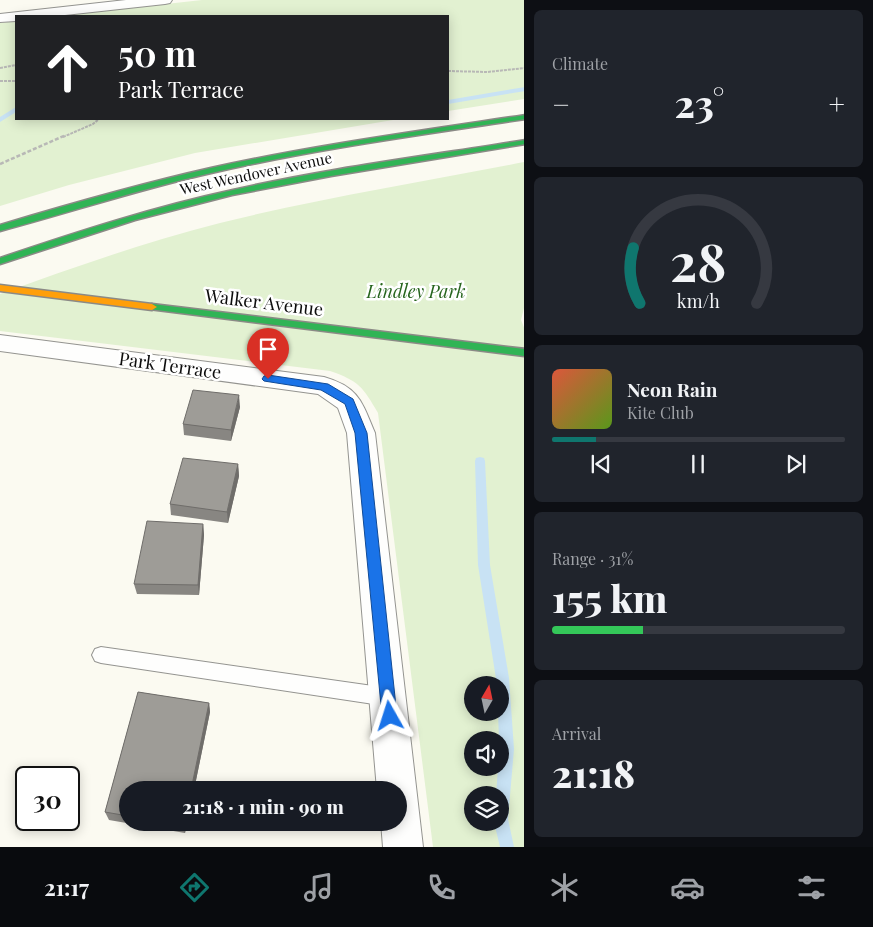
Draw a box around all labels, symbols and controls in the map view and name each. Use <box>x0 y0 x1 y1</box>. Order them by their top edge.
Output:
text: 50 m <box>118 29 196 76</box>
icon: ahead <box>35 35 100 100</box>
text: Climate <box>552 53 608 74</box>
text: Park Terrace <box>118 74 244 104</box>
text: 23° <box>674 77 724 128</box>
text: − <box>552 85 570 122</box>
text: + <box>829 85 845 122</box>
street label: West Wendover Avenue <box>177 147 334 199</box>
text: 28 <box>670 226 727 295</box>
park label: Lindley Park <box>366 279 465 303</box>
street label: Walker Avenue <box>203 283 325 321</box>
text: km/h <box>677 289 720 312</box>
pin <box>247 328 289 379</box>
icon: arrive <box>254 335 282 363</box>
street label: Park Terrace <box>117 346 223 384</box>
text: Neon Rain <box>627 376 717 402</box>
text: Kite Club <box>627 402 694 423</box>
icon: previous <box>587 450 615 478</box>
icon: pause <box>684 450 712 478</box>
icon: next <box>782 450 810 478</box>
text: Range · 31% <box>552 548 633 569</box>
text: 155 km <box>552 572 667 623</box>
north arrow <box>464 676 509 721</box>
map controls <box>464 676 509 831</box>
position arrow <box>363 689 415 741</box>
text: Arrival <box>552 723 601 744</box>
button: sound <box>464 731 509 776</box>
text: 21:18 <box>552 747 635 798</box>
speed limit sign: 30 <box>15 766 80 831</box>
button: layers <box>464 786 509 831</box>
text: 21:18 · 1 min · 90 m <box>182 793 344 819</box>
icon: directions <box>177 870 212 905</box>
icon: music <box>301 870 336 905</box>
icon: phone <box>424 870 459 905</box>
icon: climate <box>547 870 582 905</box>
icon: car <box>670 870 705 905</box>
icon: filters <box>794 870 829 905</box>
text: 21:17 <box>44 872 89 902</box>

